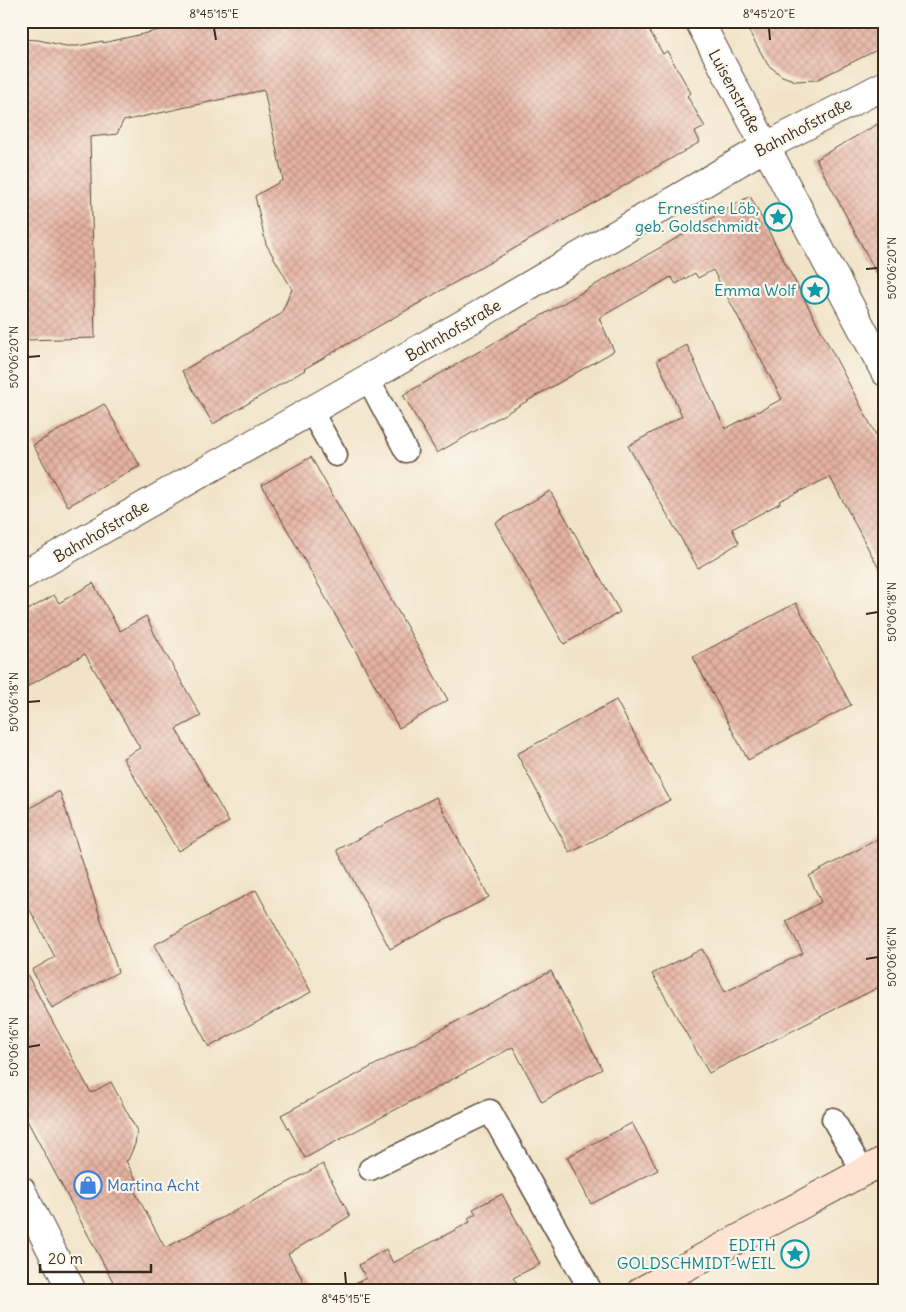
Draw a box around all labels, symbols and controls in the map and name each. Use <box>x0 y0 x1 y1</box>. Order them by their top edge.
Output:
text: 8°45'15"E <box>189 6 239 21</box>
text: 8°45'20"E <box>743 6 795 21</box>
street label: Luisenstraße <box>705 46 765 136</box>
street label: Bahnhofstraße <box>751 93 855 161</box>
place label: Ernestine Löb, geb. Goldschmidt <box>635 198 760 236</box>
place icon: Ernestine Löb, geb. Goldschmidt <box>763 202 793 232</box>
text: 50°06'20"N <box>884 237 899 299</box>
place icon: Emma Wolf <box>800 275 830 305</box>
place label: Emma Wolf <box>714 280 797 300</box>
street label: Bahnhofstraße <box>402 295 504 365</box>
text: 50°06'20"N <box>6 326 21 388</box>
street label: Bahnhofstraße <box>50 496 152 566</box>
text: 50°06'18"N <box>884 582 899 642</box>
text: 50°06'18"N <box>6 672 21 732</box>
text: 50°06'16"N <box>884 927 899 987</box>
text: 50°06'16"N <box>6 1017 21 1077</box>
shop icon: Martina Acht <box>73 1170 103 1200</box>
place label: Martina Acht <box>107 1175 200 1195</box>
place label: EDITH GOLDSCHMIDT-WEIL <box>617 1235 776 1273</box>
place icon: EDITH GOLDSCHMIDT-WEIL <box>780 1239 810 1269</box>
scale bar <box>40 1242 151 1274</box>
text: 20 m <box>48 1249 83 1268</box>
text: 8°45'15"E <box>321 1291 371 1306</box>

